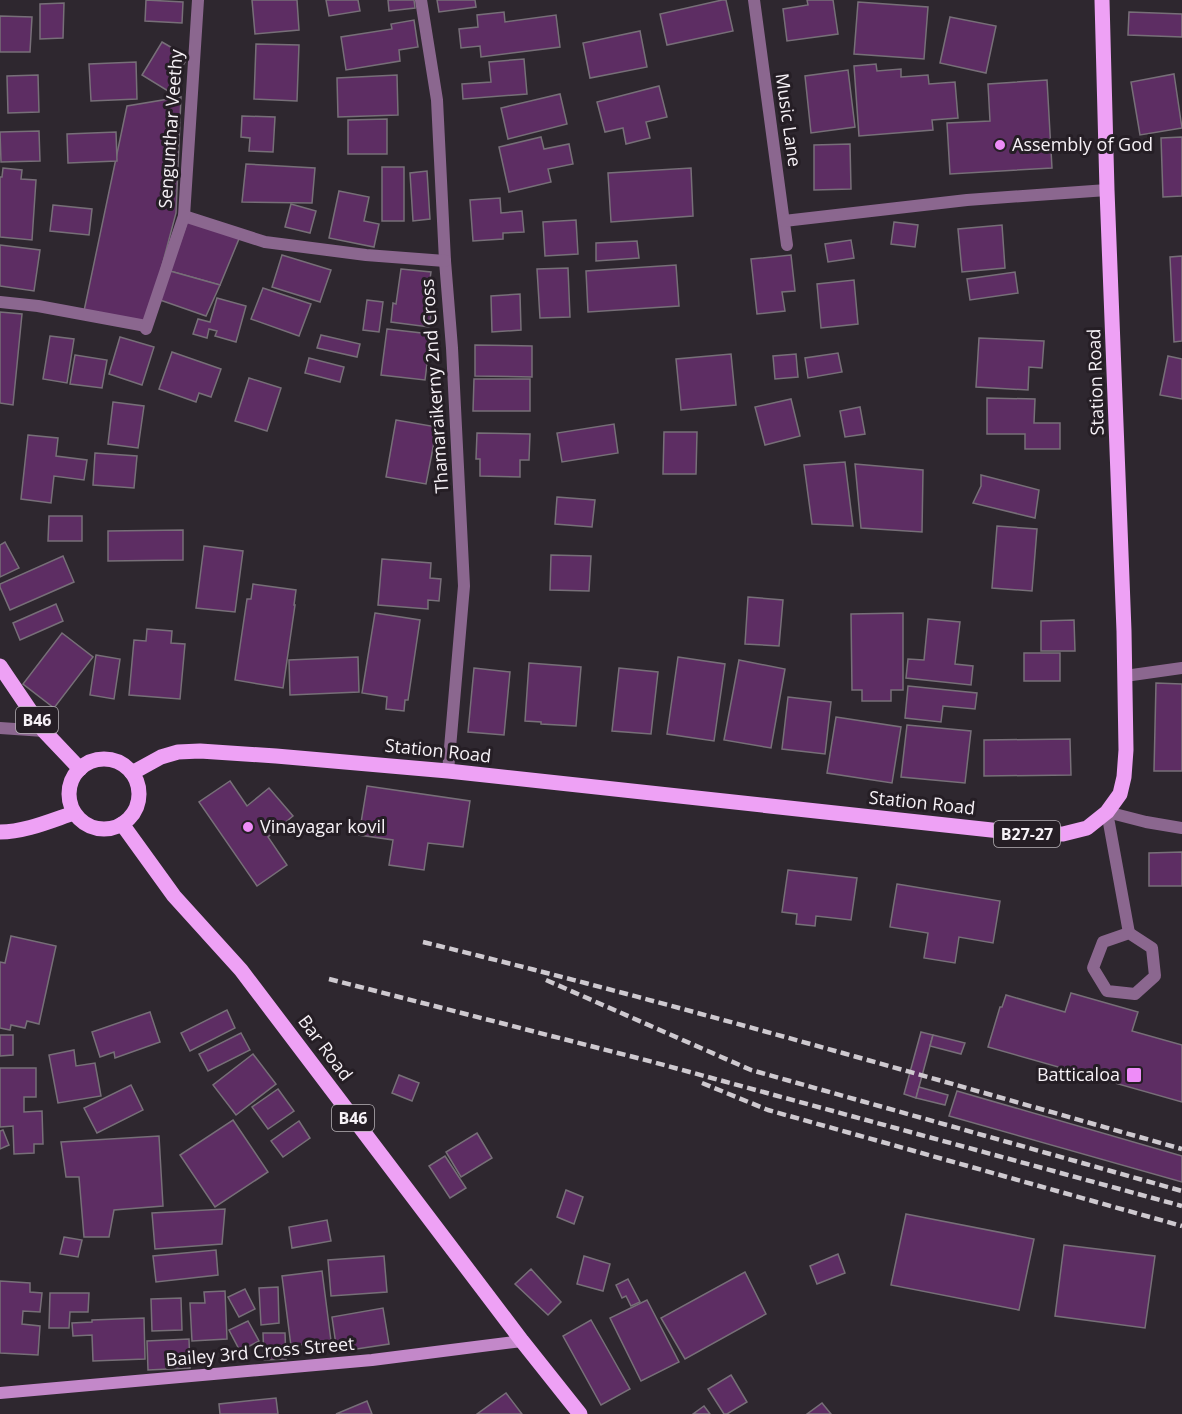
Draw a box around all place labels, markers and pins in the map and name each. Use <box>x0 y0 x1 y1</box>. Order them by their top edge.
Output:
place label: Assembly of God <box>1012 132 1153 156</box>
marker: Assembly of God <box>993 138 1007 152</box>
place label: Vinayagar kovil <box>260 814 386 838</box>
marker: Vinayagar kovil <box>241 820 255 834</box>
place label: Batticaloa <box>1037 1062 1120 1086</box>
marker: Batticaloa <box>1125 1066 1143 1084</box>

